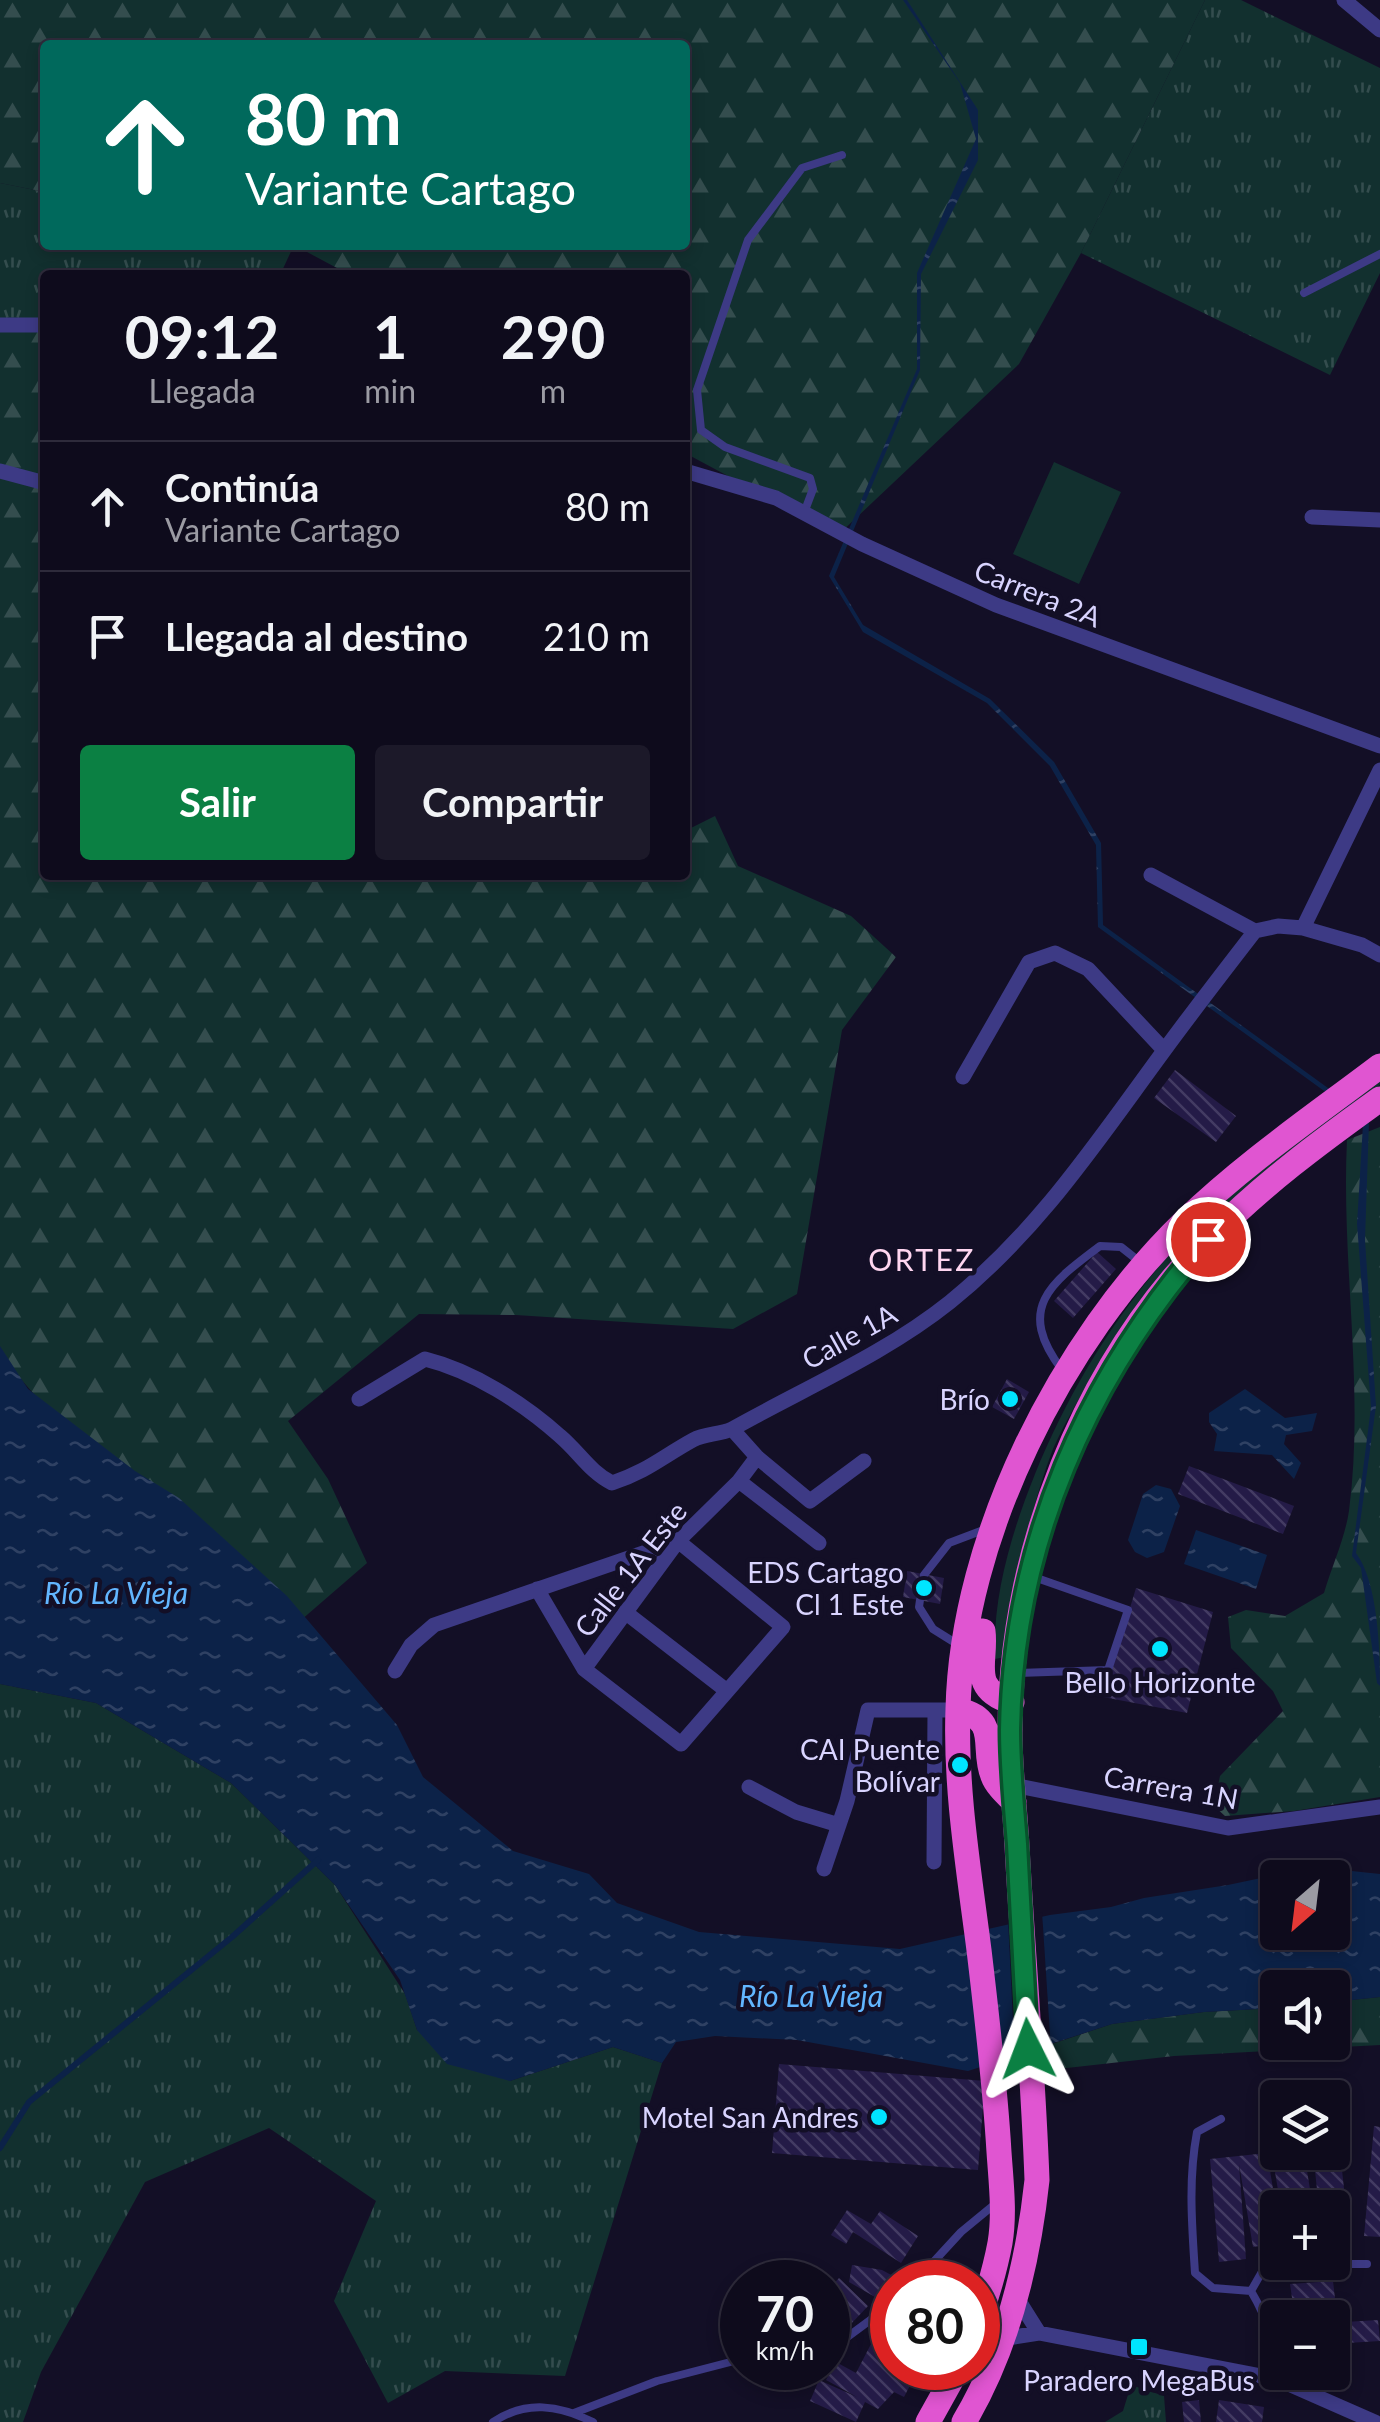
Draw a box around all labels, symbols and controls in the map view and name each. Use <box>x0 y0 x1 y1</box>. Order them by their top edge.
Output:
text: 80 m <box>245 76 402 160</box>
icon: ahead <box>80 80 210 210</box>
text: Variante Cartago <box>245 161 576 215</box>
text: 09:12 <box>125 300 279 372</box>
text: 1 <box>373 300 408 372</box>
text: 290 <box>501 300 605 372</box>
text: Llegada <box>148 371 256 410</box>
text: min <box>364 371 416 410</box>
text: m <box>540 371 566 410</box>
text: Continúa <box>165 464 319 510</box>
icon: ahead <box>80 479 135 534</box>
text: 80 m <box>565 483 650 529</box>
text: Variante Cartago <box>165 510 400 549</box>
street label: Carrera 2A <box>970 552 1106 634</box>
icon: arrive <box>80 609 135 664</box>
text: Llegada al destino <box>165 613 468 659</box>
text: 210 m <box>543 613 650 659</box>
button: Salir <box>80 745 355 860</box>
button: Compartir <box>375 745 650 860</box>
pin <box>1166 1197 1251 1282</box>
icon: arrive <box>1181 1212 1236 1267</box>
district label: ORTEZ <box>868 1241 976 1277</box>
street label: Calle 1A <box>796 1296 902 1376</box>
place label: Brío <box>939 1382 990 1416</box>
marker: Brío <box>999 1388 1021 1410</box>
street label: Calle 1A Este <box>567 1495 693 1643</box>
place label: EDS Cartago Cl 1 Este <box>747 1555 904 1621</box>
water label: Río La Vieja <box>44 1574 188 1610</box>
marker: EDS Cartago Cl 1 Este <box>913 1577 935 1599</box>
marker: Bello Horizonte <box>1149 1638 1171 1660</box>
place label: Bello Horizonte <box>1064 1665 1256 1699</box>
place label: CAI Puente Bolívar <box>800 1732 940 1798</box>
marker: CAI Puente Bolívar <box>949 1754 971 1776</box>
street label: Carrera 1N <box>1101 1758 1241 1816</box>
north arrow <box>1260 1860 1350 1950</box>
map controls <box>1260 1860 1350 2390</box>
button: sound <box>1260 1970 1350 2060</box>
water label: Río La Vieja <box>739 1977 883 2013</box>
position arrow <box>976 1997 1080 2101</box>
button: layers <box>1260 2080 1350 2170</box>
place label: Motel San Andres <box>642 2100 859 2134</box>
marker: Motel San Andres <box>868 2106 890 2128</box>
button: + <box>1260 2190 1350 2280</box>
speed limit sign: 80 <box>870 2260 1000 2390</box>
text: 70 <box>756 2283 814 2343</box>
button: − <box>1260 2300 1350 2390</box>
text: km/h <box>756 2335 814 2365</box>
marker: Paradero MegaBus <box>1128 2336 1150 2358</box>
place label: Paradero MegaBus <box>1023 2363 1255 2397</box>

